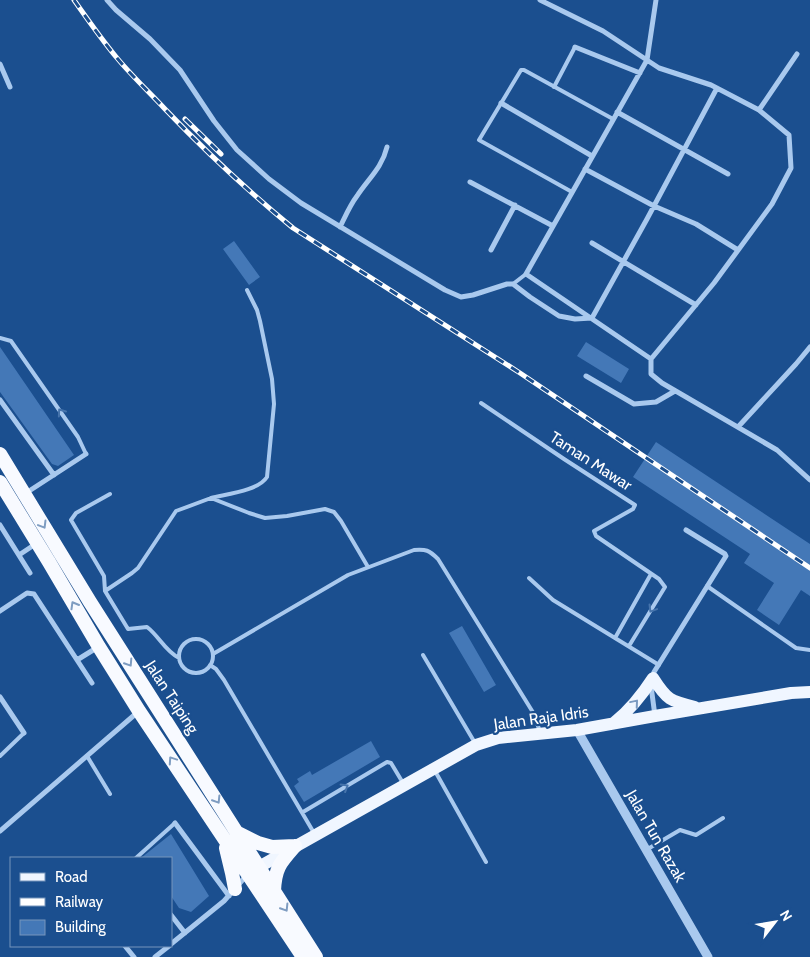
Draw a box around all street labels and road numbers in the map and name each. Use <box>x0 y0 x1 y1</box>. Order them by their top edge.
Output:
street label: Taman Mawar <box>546 427 636 495</box>
street label: Jalan Taiping <box>141 656 203 738</box>
street label: Jalan Raja Idris <box>491 702 590 734</box>
street label: Jalan Tun Razak <box>621 786 690 886</box>

